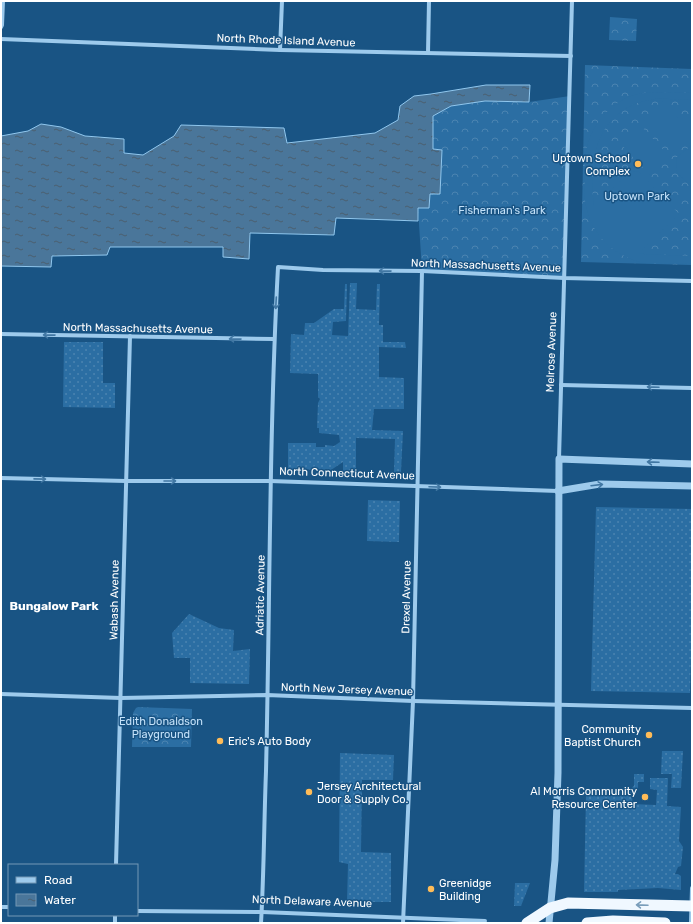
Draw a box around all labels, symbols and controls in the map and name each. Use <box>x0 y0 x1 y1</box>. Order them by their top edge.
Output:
street label: North Rhode Island Avenue <box>216 32 356 49</box>
place label: Uptown School Complex <box>552 152 630 178</box>
marker: Uptown School Complex <box>633 159 643 169</box>
park label: Uptown Park <box>604 190 670 203</box>
park label: Fisherman's Park <box>458 204 546 217</box>
street label: North Massachusetts Avenue <box>411 256 561 275</box>
one-way arrow <box>379 267 392 275</box>
one-way arrow <box>273 296 280 309</box>
street label: Melrose Avenue <box>544 311 559 393</box>
street label: North Massachusetts Avenue <box>63 321 213 336</box>
one-way arrow <box>43 331 56 339</box>
one-way arrow <box>229 335 242 342</box>
one-way arrow <box>647 384 660 391</box>
one-way arrow <box>647 458 660 466</box>
street label: North Connecticut Avenue <box>279 465 415 482</box>
one-way arrow <box>33 475 46 483</box>
one-way arrow <box>163 477 176 485</box>
one-way arrow <box>590 481 603 489</box>
one-way arrow <box>428 483 441 490</box>
street label: Adriatic Avenue <box>253 555 268 635</box>
street label: Wabash Avenue <box>107 560 122 640</box>
street label: Drexel Avenue <box>399 560 414 634</box>
district label: Bungalow Park <box>10 599 99 613</box>
street label: North New Jersey Avenue <box>281 681 413 698</box>
park label: Edith Donaldson Playground <box>119 715 203 741</box>
place label: Community Baptist Church <box>564 723 641 749</box>
marker: Community Baptist Church <box>644 730 654 740</box>
place label: Eric's Auto Body <box>228 735 311 748</box>
marker: Eric's Auto Body <box>215 736 225 746</box>
place label: Jersey Architectural Door & Supply Co. <box>317 780 421 806</box>
place label: Al Morris Community Resource Center <box>530 785 638 811</box>
marker: Jersey Architectural Door & Supply Co. <box>304 787 314 797</box>
marker: Al Morris Community Resource Center <box>640 792 650 802</box>
legend <box>8 864 138 916</box>
text: Road <box>44 873 72 887</box>
place label: Greenidge Building <box>439 877 491 903</box>
marker: Greenidge Building <box>426 884 436 894</box>
text: Water <box>44 893 76 907</box>
street label: North Delaware Avenue <box>252 893 372 910</box>
one-way arrow <box>636 901 649 908</box>

